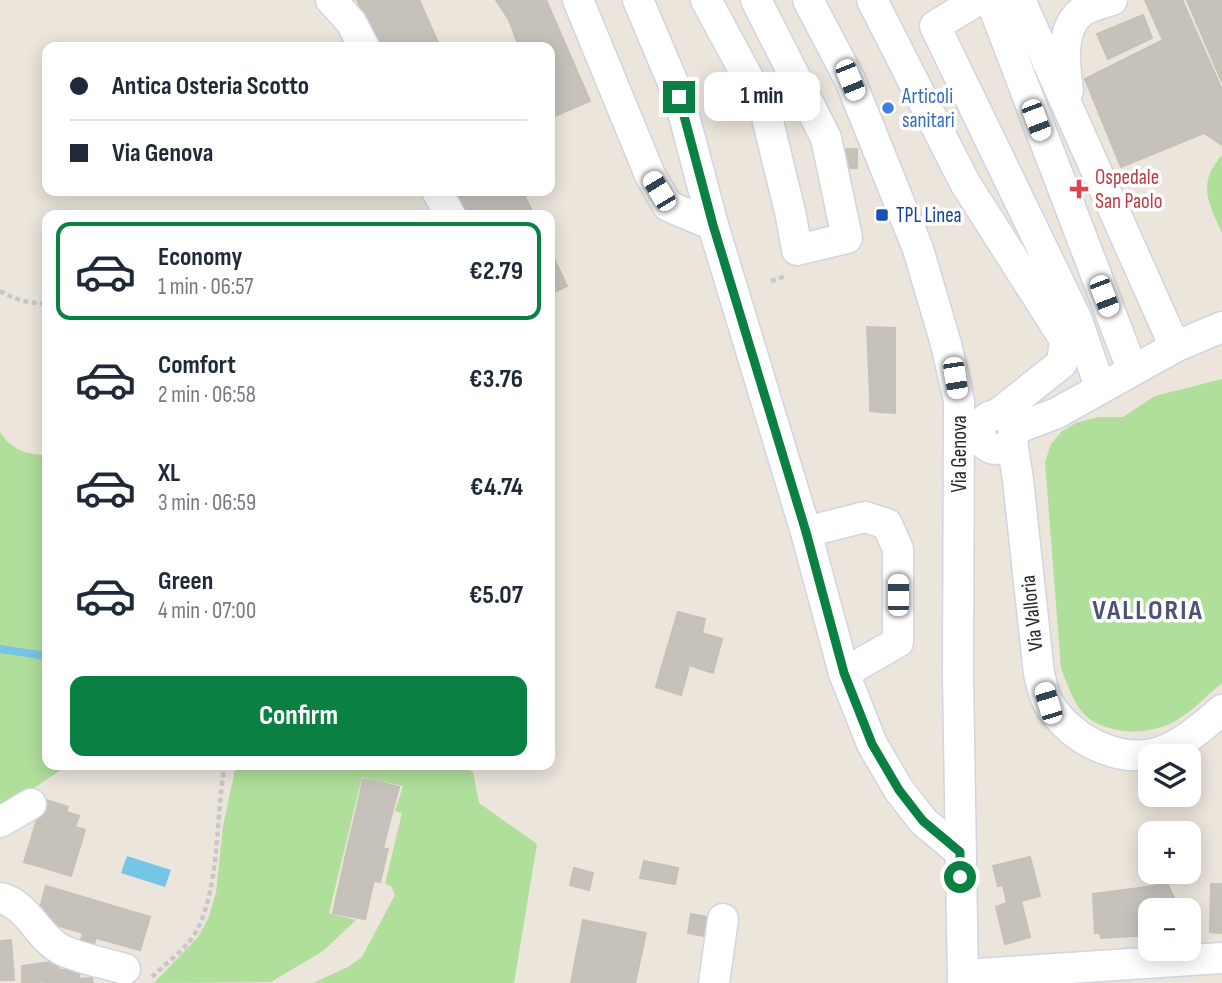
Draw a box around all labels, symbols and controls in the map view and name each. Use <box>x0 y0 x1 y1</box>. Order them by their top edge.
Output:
car <box>833 57 868 103</box>
text: Antica Osteria Scotto <box>112 71 309 102</box>
callout: 1 min <box>704 72 819 122</box>
route end <box>663 81 695 113</box>
text: 1 min <box>741 82 783 110</box>
place label: Articoli sanitari <box>901 84 955 133</box>
car <box>1019 97 1054 143</box>
marker: Articoli sanitari <box>880 100 896 116</box>
text: Via Genova <box>112 138 213 169</box>
place label: Ospedale San Paolo <box>1095 165 1162 214</box>
car <box>640 168 679 214</box>
marker: Ospedale San Paolo <box>1069 179 1089 199</box>
place label: TPL Linea <box>896 203 962 228</box>
marker: TPL Linea <box>874 207 890 223</box>
icon: car <box>74 240 137 303</box>
text: Economy <box>158 242 242 273</box>
text: €2.79 <box>469 256 523 287</box>
text: 1 min · 06:57 <box>158 273 254 301</box>
car <box>1087 273 1122 319</box>
icon: car <box>74 348 137 411</box>
text: Comfort <box>158 350 236 381</box>
car <box>942 356 969 400</box>
text: €3.76 <box>469 364 523 395</box>
text: 2 min · 06:58 <box>158 381 256 409</box>
street label: Via Genova <box>947 415 972 493</box>
icon: car <box>74 456 137 519</box>
text: XL <box>158 458 180 489</box>
text: €4.74 <box>470 472 523 503</box>
text: 3 min · 06:59 <box>158 489 256 517</box>
icon: car <box>74 564 137 627</box>
text: Green <box>158 566 213 597</box>
car <box>888 574 909 616</box>
street label: Via Valloria <box>1016 574 1048 652</box>
text: €5.07 <box>469 580 523 611</box>
district label: VALLORIA <box>1092 594 1204 627</box>
text: 4 min · 07:00 <box>158 597 256 625</box>
button: Confirm <box>70 676 527 756</box>
car <box>1032 680 1065 726</box>
map controls <box>1138 744 1201 961</box>
button: layers <box>1138 744 1201 807</box>
button: + <box>1138 821 1201 884</box>
route start <box>944 861 976 893</box>
button: − <box>1138 898 1201 961</box>

